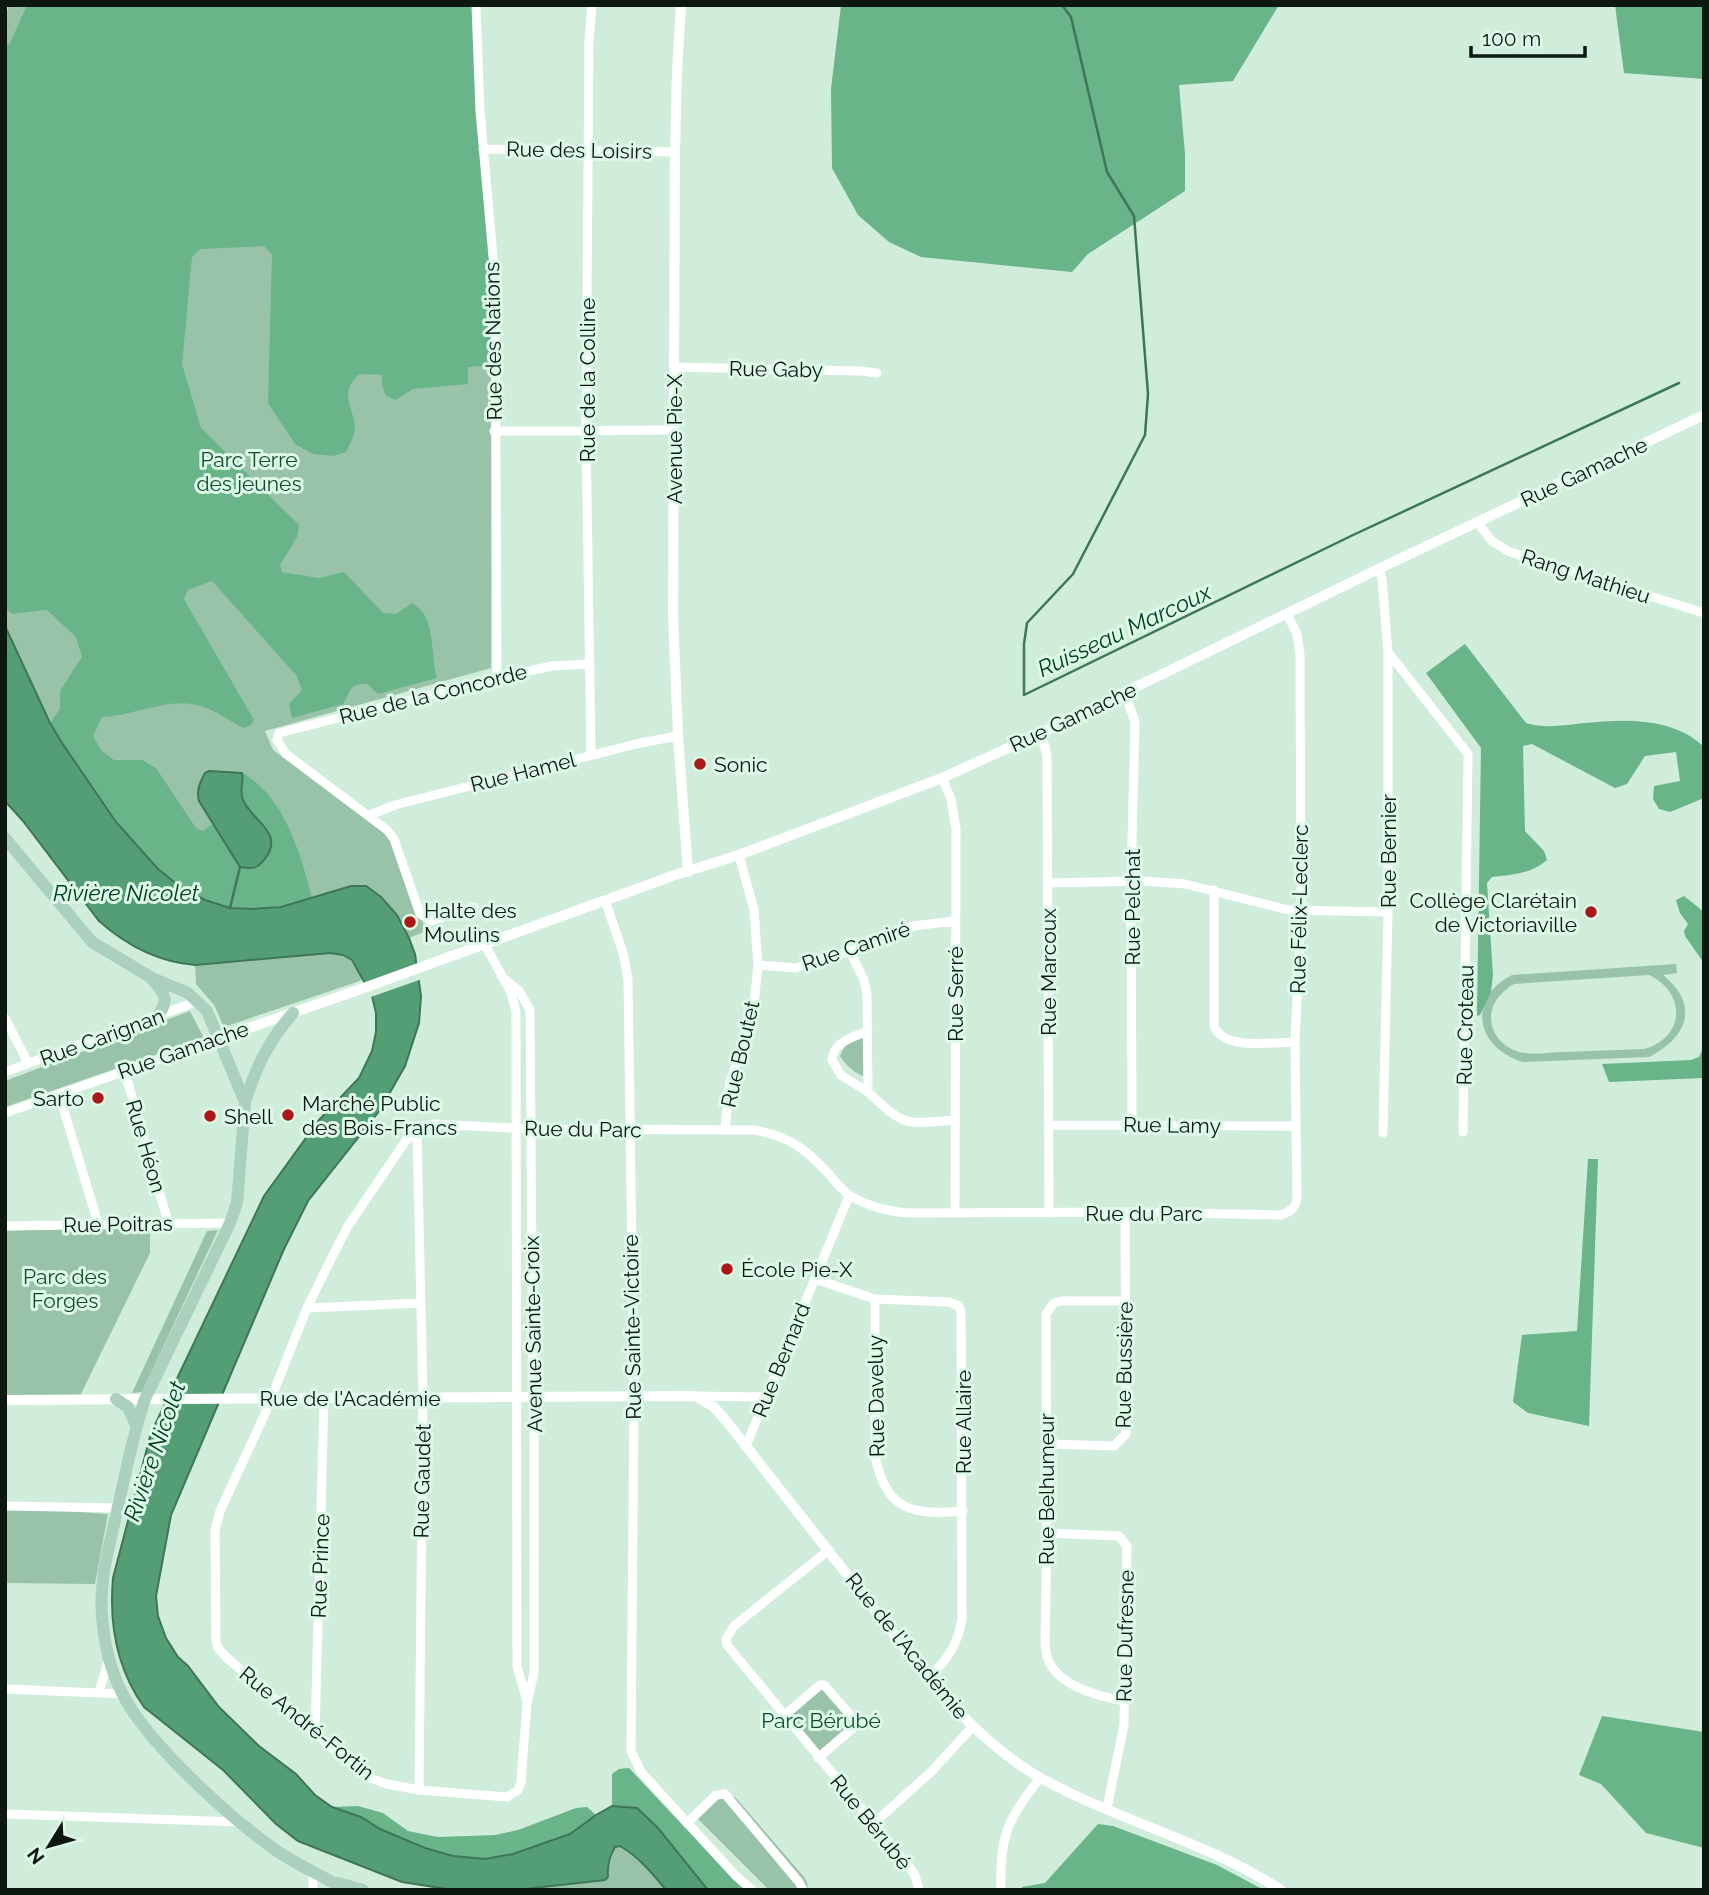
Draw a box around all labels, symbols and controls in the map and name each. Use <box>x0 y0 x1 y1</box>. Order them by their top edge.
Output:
scale bar <box>1471 14 1585 58</box>
text: 100 m <box>1482 26 1541 51</box>
street label: Rue des Loisirs <box>506 136 652 164</box>
street label: Rue des Nations <box>479 262 507 420</box>
street label: Rue de la Colline <box>575 298 600 462</box>
street label: Rue Gaby <box>729 356 823 382</box>
street label: Avenue Pie-X <box>662 373 687 504</box>
street label: Rue Gamache <box>1517 432 1651 512</box>
park label: Parc Terre des jeunes <box>196 447 302 496</box>
street label: Rang Mathieu <box>1518 543 1654 609</box>
water label: Ruisseau Marcoux <box>1033 578 1216 682</box>
street label: Rue de la Concorde <box>337 659 529 729</box>
street label: Rue Gamache <box>1006 677 1140 757</box>
street label: Rue Hamel <box>468 747 579 797</box>
place label: Sonic <box>714 752 768 777</box>
marker: Sonic <box>692 756 708 772</box>
street label: Rue Bernier <box>1376 793 1401 908</box>
street label: Rue Félix-Leclerc <box>1285 824 1313 994</box>
street label: Rue Pelchat <box>1120 849 1145 965</box>
water label: Rivière Nicolet <box>53 879 200 906</box>
place label: Collège Clarétain de Victoriaville <box>1410 888 1577 937</box>
place label: Halte des Moulins <box>424 898 517 947</box>
marker: Collège Clarétain de Victoriaville <box>1583 904 1599 920</box>
street label: Rue Marcoux <box>1036 908 1061 1036</box>
marker: Halte des Moulins <box>402 914 418 930</box>
street label: Rue Camiré <box>799 916 913 976</box>
street label: Rue Serré <box>943 946 968 1042</box>
street label: Rue Croteau <box>1451 965 1479 1085</box>
street label: Rue Boutet <box>716 998 764 1110</box>
street label: Rue Carignan <box>36 1003 168 1071</box>
street label: Rue Gamache <box>114 1016 252 1084</box>
place label: Sarto <box>33 1086 84 1111</box>
marker: Sarto <box>90 1090 106 1106</box>
place label: Marché Public des Bois-Francs <box>302 1091 457 1140</box>
street label: Rue Héon <box>121 1096 171 1196</box>
place label: Shell <box>224 1104 273 1129</box>
marker: Marché Public des Bois-Francs <box>280 1107 296 1123</box>
marker: Shell <box>202 1108 218 1124</box>
street label: Rue Lamy <box>1123 1112 1221 1138</box>
street label: Rue du Parc <box>524 1115 642 1143</box>
street label: Rue du Parc <box>1085 1201 1203 1226</box>
street label: Rue Poitras <box>63 1211 173 1237</box>
street label: Rue Sainte-Victoire <box>618 1234 646 1420</box>
street label: Avenue Sainte-Croix <box>519 1235 547 1433</box>
place label: École Pie-X <box>741 1257 853 1282</box>
marker: École Pie-X <box>719 1261 735 1277</box>
park label: Parc des Forges <box>23 1264 107 1313</box>
street label: Rue Bernard <box>747 1299 815 1421</box>
street label: Rue Bussière <box>1110 1301 1138 1429</box>
street label: Rue Daveluy <box>862 1335 890 1457</box>
street label: Rue Allaire <box>951 1370 976 1474</box>
water label: Rivière Nicolet <box>117 1377 191 1524</box>
street label: Rue de l'Académie <box>259 1386 441 1411</box>
street label: Rue Belhumeur <box>1034 1412 1059 1565</box>
street label: Rue Gaudet <box>408 1423 436 1539</box>
street label: Rue Prince <box>306 1513 334 1619</box>
street label: Rue de l'Académie <box>840 1568 974 1724</box>
street label: Rue Dufresne <box>1111 1570 1139 1702</box>
street label: Rue André-Fortin <box>235 1661 379 1785</box>
park label: Parc Bérubé <box>761 1708 881 1733</box>
street label: Rue Bérubé <box>825 1769 917 1875</box>
north arrow <box>14 1811 84 1881</box>
text: N <box>22 1844 49 1869</box>

